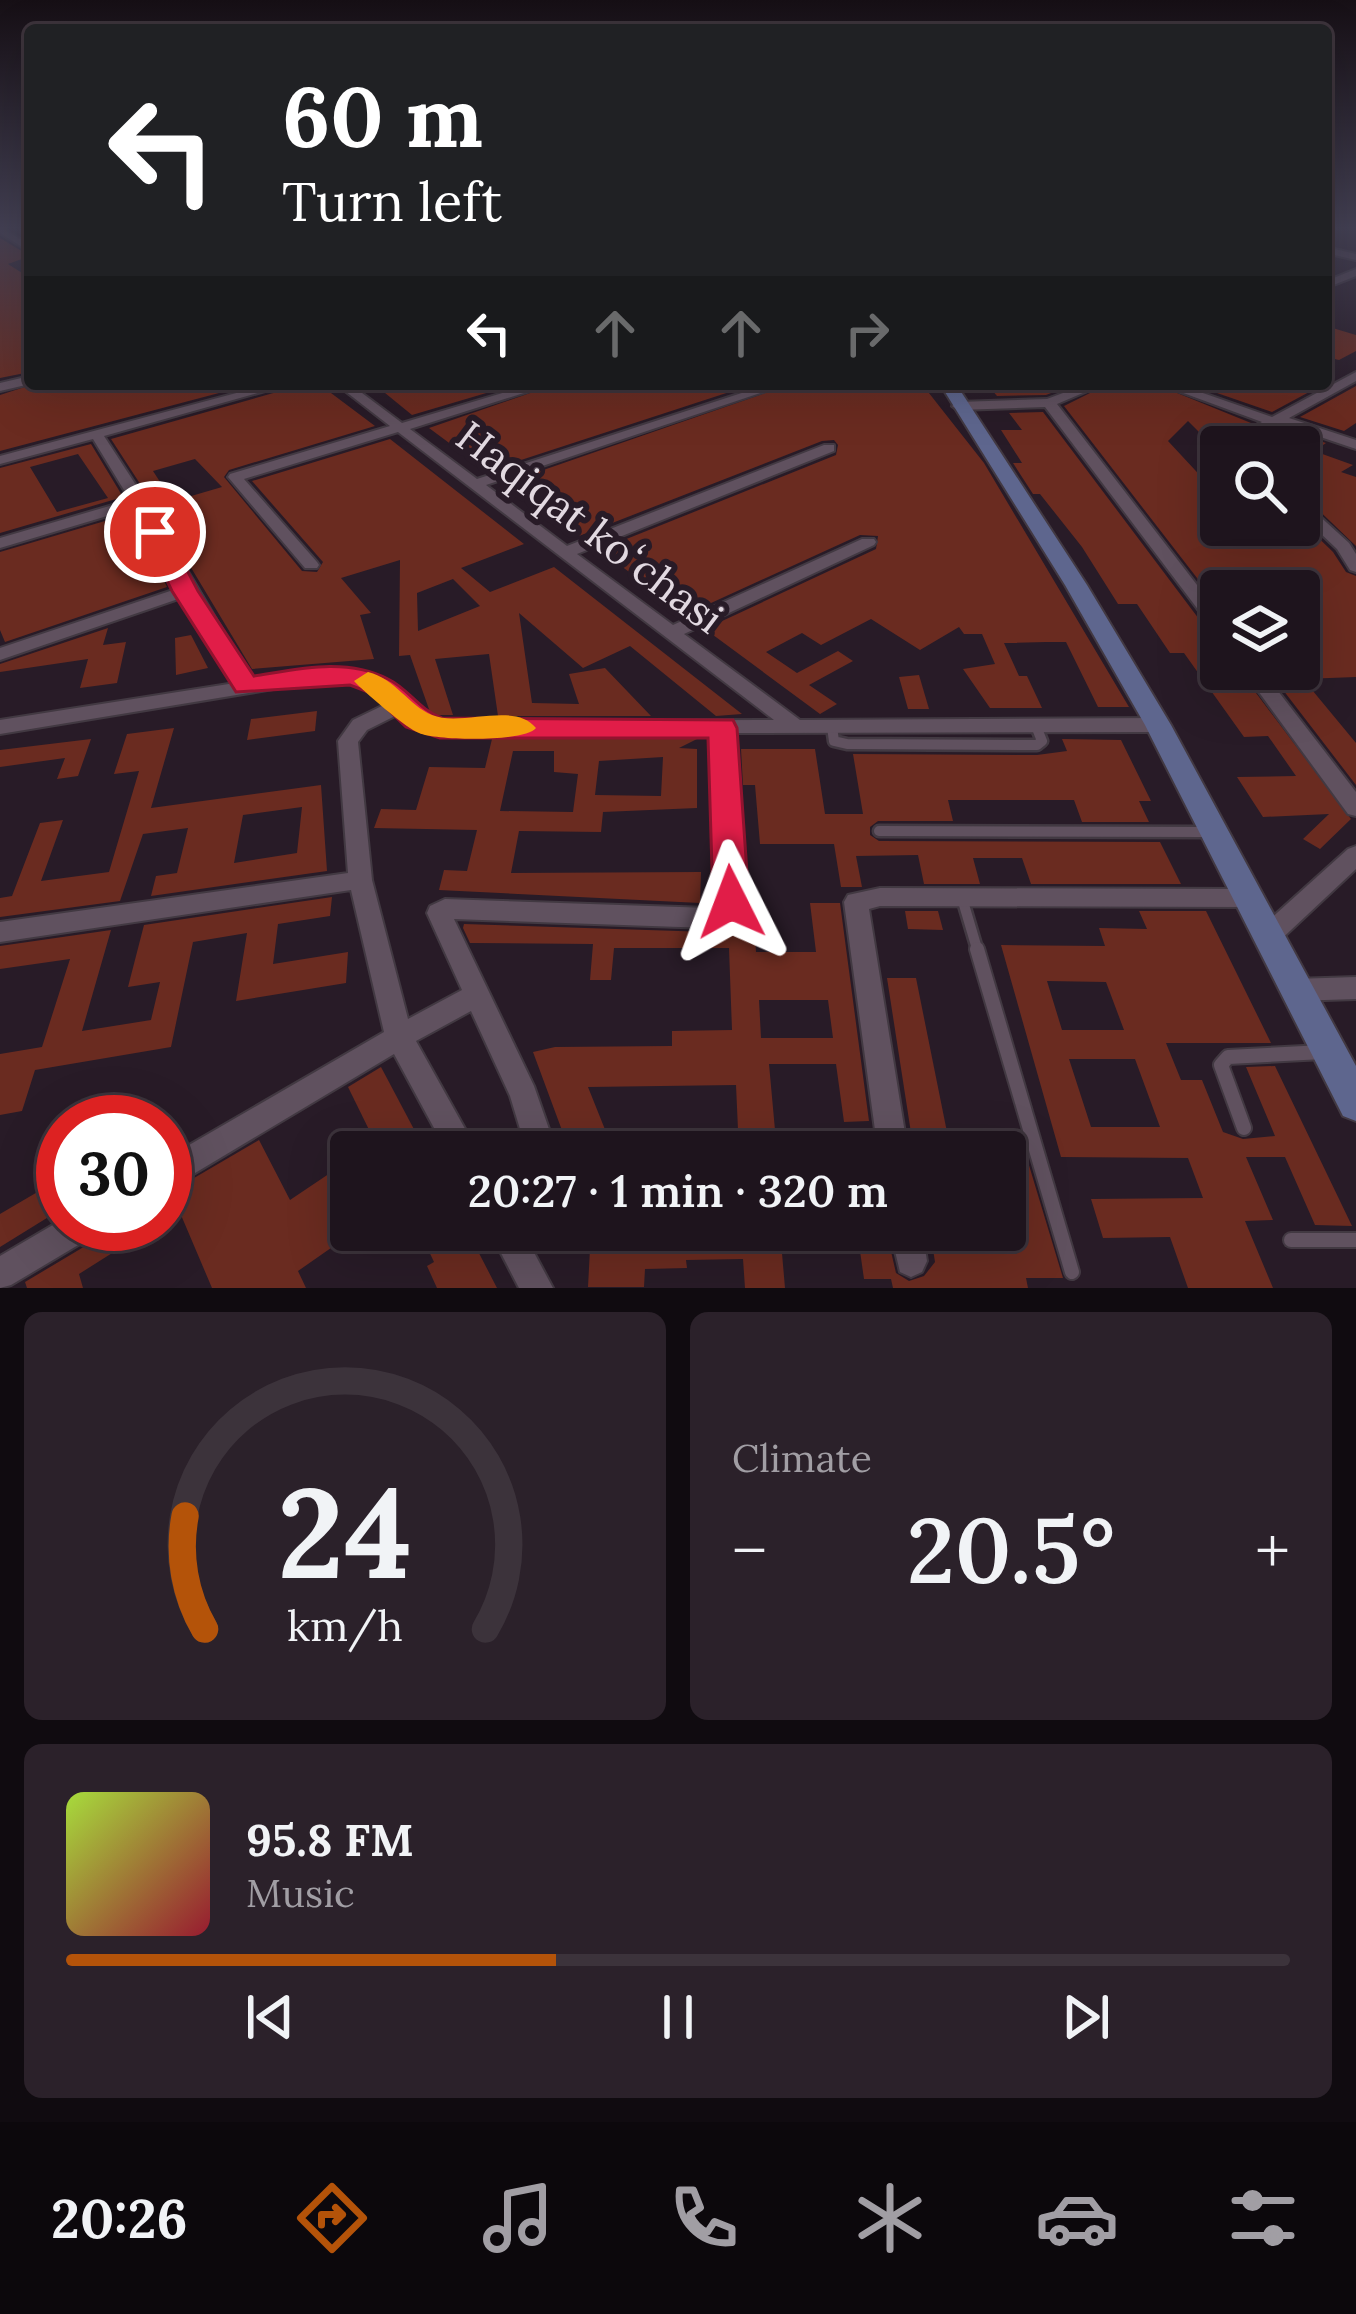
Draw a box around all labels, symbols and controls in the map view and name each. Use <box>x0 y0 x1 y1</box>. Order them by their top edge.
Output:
text: 60 m <box>282 62 483 170</box>
icon: left <box>84 72 240 228</box>
text: Turn left <box>282 167 502 236</box>
icon: left <box>456 300 522 366</box>
icon: ahead <box>582 300 648 366</box>
icon: ahead <box>708 300 774 366</box>
icon: right <box>834 300 900 366</box>
street label: Haqiqat koʻchasi <box>446 409 734 645</box>
map controls <box>1200 426 1320 690</box>
button: search <box>1200 426 1320 546</box>
pin <box>104 481 206 583</box>
icon: arrive <box>122 499 188 565</box>
button: layers <box>1200 570 1320 690</box>
position arrow <box>668 839 794 965</box>
speed limit sign: 30 <box>36 1095 192 1251</box>
text: 20:27 · 1 min · 320 m <box>468 1162 888 1219</box>
text: Climate <box>732 1433 872 1483</box>
text: 24 <box>278 1452 412 1612</box>
text: 20.5° <box>907 1492 1115 1608</box>
text: − <box>732 1508 767 1592</box>
text: + <box>1255 1508 1290 1592</box>
text: km/h <box>287 1598 403 1653</box>
text: 95.8 FM <box>246 1811 414 1868</box>
text: Music <box>246 1868 355 1918</box>
icon: previous <box>237 1984 303 2050</box>
icon: pause <box>645 1984 711 2050</box>
icon: next <box>1053 1984 1119 2050</box>
icon: directions <box>290 2176 374 2260</box>
icon: music <box>476 2176 560 2260</box>
icon: phone <box>662 2176 746 2260</box>
icon: climate <box>848 2176 932 2260</box>
icon: car <box>1035 2176 1119 2260</box>
icon: filters <box>1221 2176 1305 2260</box>
text: 20:26 <box>51 2184 188 2253</box>

